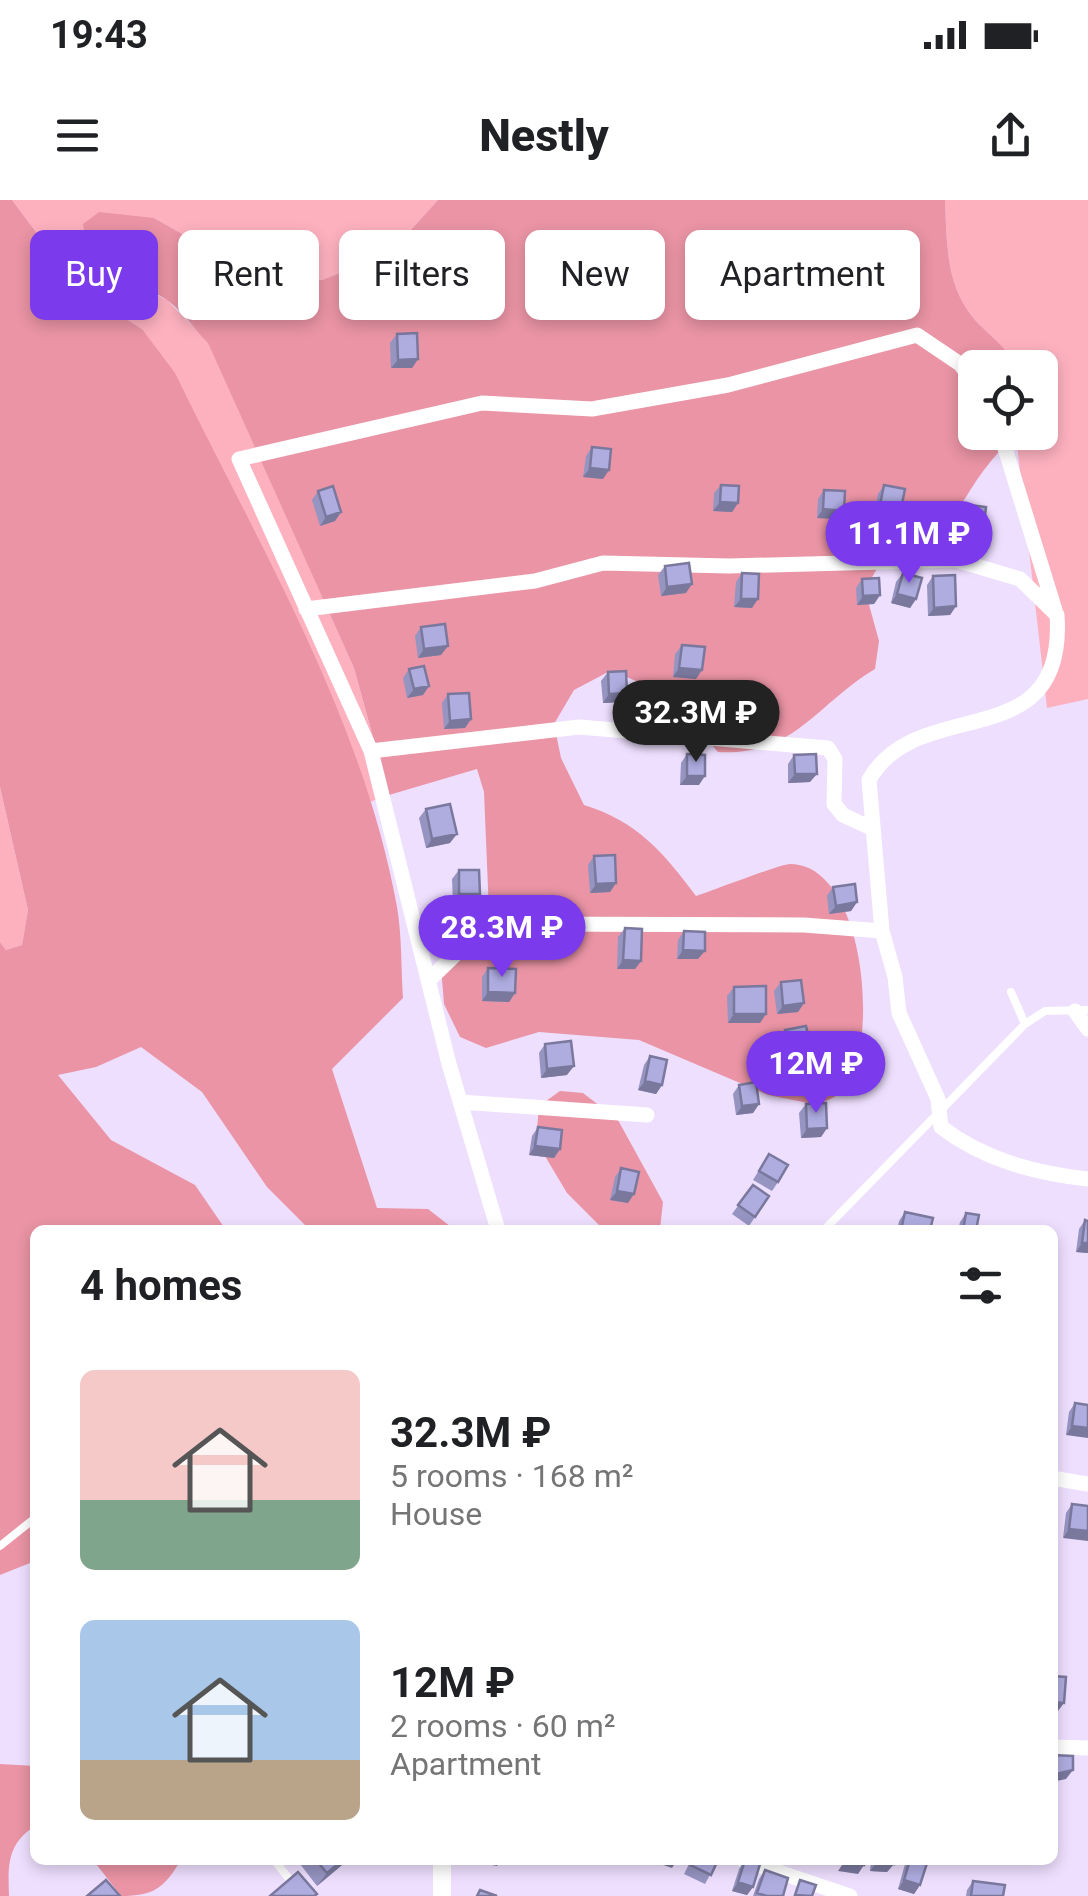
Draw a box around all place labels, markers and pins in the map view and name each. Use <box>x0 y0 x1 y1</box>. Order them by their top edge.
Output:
pin: 11.1M ₽ <box>817 501 1001 586</box>
pin: 32.3M ₽ <box>604 680 788 765</box>
pin: 28.3M ₽ <box>410 895 594 980</box>
pin: 12M ₽ <box>746 1031 886 1116</box>

